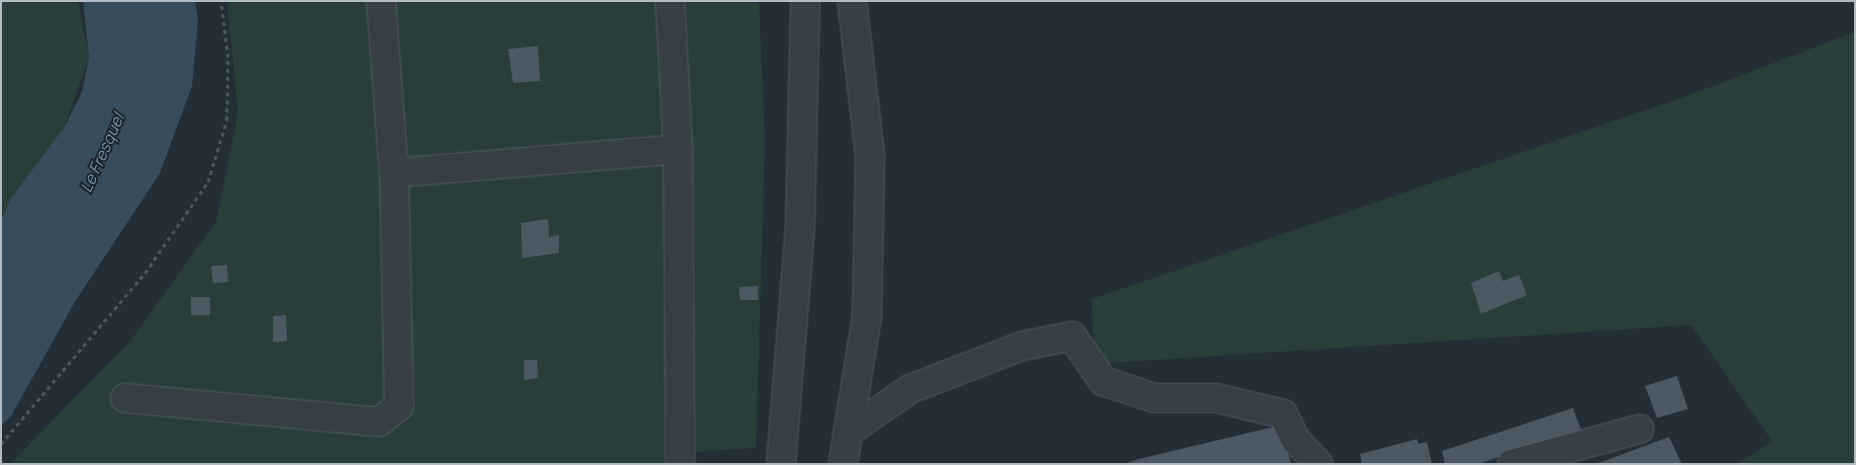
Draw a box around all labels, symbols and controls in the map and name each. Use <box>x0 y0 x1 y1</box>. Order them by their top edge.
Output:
water label: Le Fresquel <box>76 111 128 195</box>

